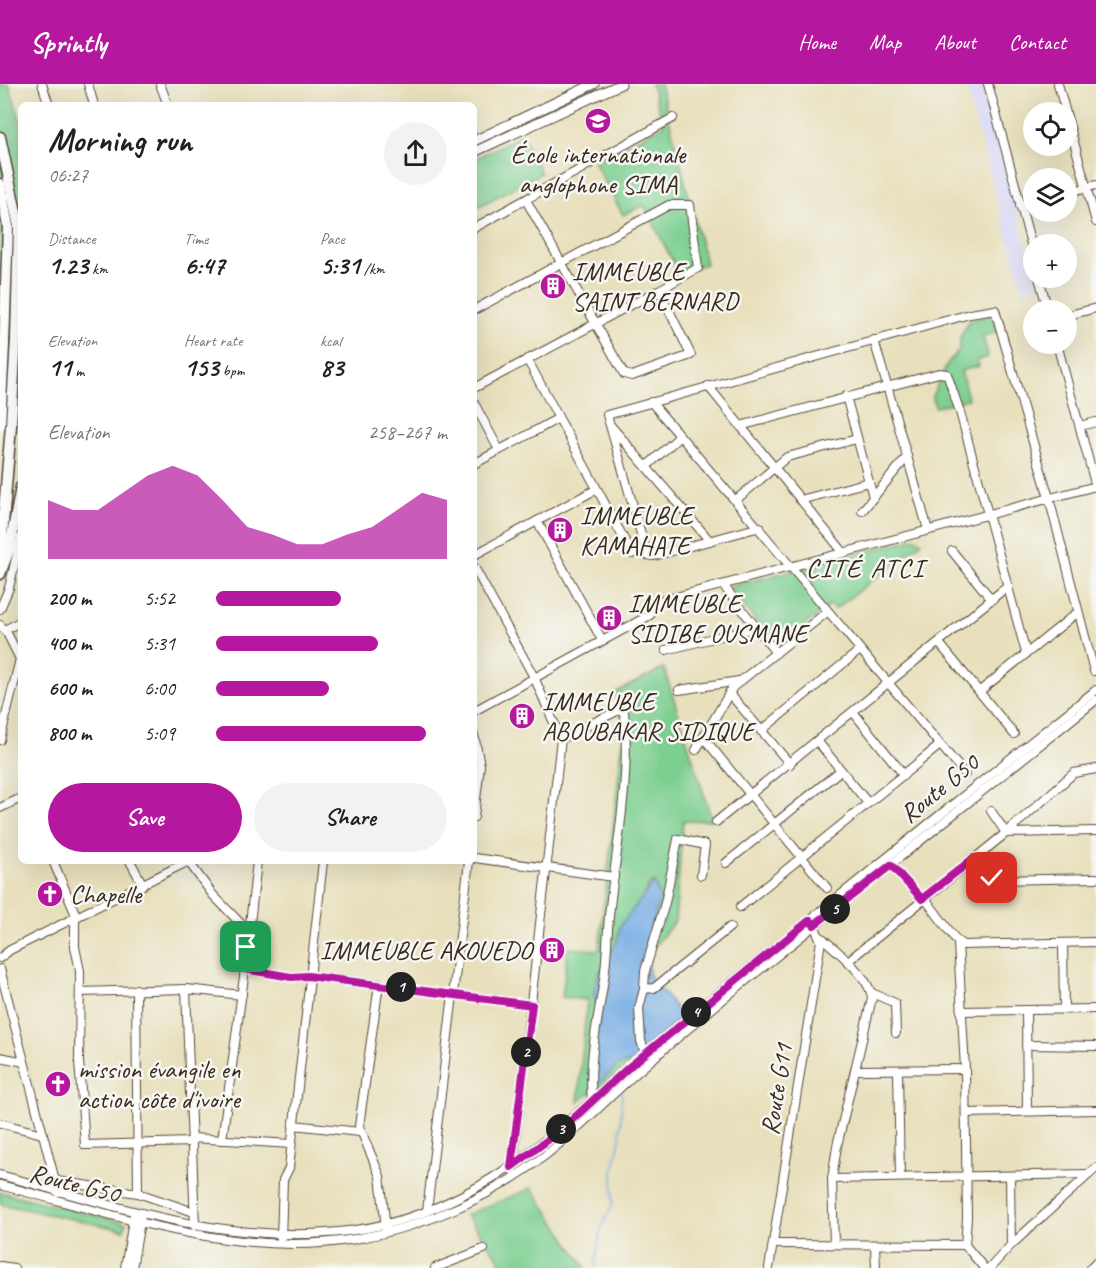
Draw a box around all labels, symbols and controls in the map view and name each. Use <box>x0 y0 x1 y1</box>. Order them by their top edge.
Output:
text: Sprintly <box>30 25 107 60</box>
text: Home <box>798 29 836 55</box>
text: Map <box>869 29 901 55</box>
text: About <box>934 29 976 55</box>
text: Contact <box>1009 29 1066 55</box>
map controls <box>1023 102 1077 354</box>
button: locate <box>1023 102 1077 156</box>
school or university icon: École internationale anglophone SIMA <box>583 106 613 136</box>
text: Morning run <box>48 119 192 161</box>
button: share <box>384 122 447 185</box>
place label: École internationale anglophone SIMA <box>511 138 687 201</box>
text: 06:27 <box>48 163 88 188</box>
button: layers <box>1023 168 1077 222</box>
text: Distance <box>48 229 96 249</box>
text: Time <box>184 229 208 249</box>
text: Pace <box>320 229 345 249</box>
button: + <box>1023 234 1077 288</box>
text: 1.23 <box>48 249 88 282</box>
text: 6:47 <box>184 249 225 282</box>
text: 5:31 <box>320 249 360 282</box>
place label: IMMEUBLE SAINT BERNARD <box>572 255 740 318</box>
text: km <box>88 259 108 279</box>
text: /km <box>360 259 385 279</box>
building icon: IMMEUBLE SAINT BERNARD <box>538 271 568 301</box>
button: − <box>1023 300 1077 354</box>
text: Elevation <box>48 331 97 351</box>
text: Heart rate <box>184 331 242 351</box>
text: kcal <box>320 331 341 351</box>
text: 11 <box>48 351 71 384</box>
text: 153 <box>184 351 219 384</box>
text: 83 <box>320 351 343 384</box>
text: m <box>71 361 84 381</box>
text: bpm <box>219 361 245 381</box>
text: Elevation <box>48 420 110 445</box>
text: 258–267 m <box>368 420 447 445</box>
place label: IMMEUBLE KAMAHATE <box>580 499 696 562</box>
building icon: IMMEUBLE KAMAHATE <box>545 515 575 545</box>
district label: CITÉ ATCI <box>806 551 929 585</box>
text: 200 m <box>48 586 91 611</box>
text: 5:52 <box>144 586 175 611</box>
place label: IMMEUBLE SIDIBE OUSMANE <box>628 587 811 650</box>
building icon: IMMEUBLE SIDIBE OUSMANE <box>594 603 624 633</box>
text: 400 m <box>48 631 91 656</box>
text: 5:31 <box>144 631 175 656</box>
text: 600 m <box>48 676 92 701</box>
text: 6:00 <box>144 676 175 701</box>
place label: IMMEUBLE ABOUBAKAR SIDIQUE <box>542 685 758 748</box>
building icon: IMMEUBLE ABOUBAKAR SIDIQUE <box>507 701 537 731</box>
text: 800 m <box>48 721 91 746</box>
text: 5:09 <box>144 721 175 746</box>
street label: Route G50 <box>893 745 987 830</box>
button: Save <box>48 783 242 852</box>
button: Share <box>254 783 447 852</box>
pin <box>966 852 1017 903</box>
icon: check <box>975 861 1008 894</box>
place label: Chapelle <box>70 878 143 911</box>
church icon: Chapelle <box>35 879 65 909</box>
pin: 5 <box>820 894 850 924</box>
text: 5 <box>832 899 838 919</box>
pin <box>220 921 271 972</box>
icon: arrive <box>229 930 262 963</box>
place label: IMMEUBLE AKOUEDO <box>320 934 535 967</box>
building icon: IMMEUBLE AKOUEDO <box>537 935 567 965</box>
pin: 1 <box>386 972 416 1002</box>
text: 1 <box>397 977 405 997</box>
pin: 4 <box>681 997 711 1027</box>
text: 4 <box>692 1002 700 1022</box>
pin: 2 <box>511 1037 541 1067</box>
street label: Route G11 <box>753 1040 800 1137</box>
text: 2 <box>522 1042 530 1062</box>
place label: mission évangile en action côte d'ivoire <box>78 1053 242 1116</box>
church icon: mission évangile en action côte d'ivoire <box>43 1069 73 1099</box>
pin: 3 <box>546 1114 576 1144</box>
text: 3 <box>557 1119 565 1139</box>
street label: Route G50 <box>26 1156 126 1211</box>

